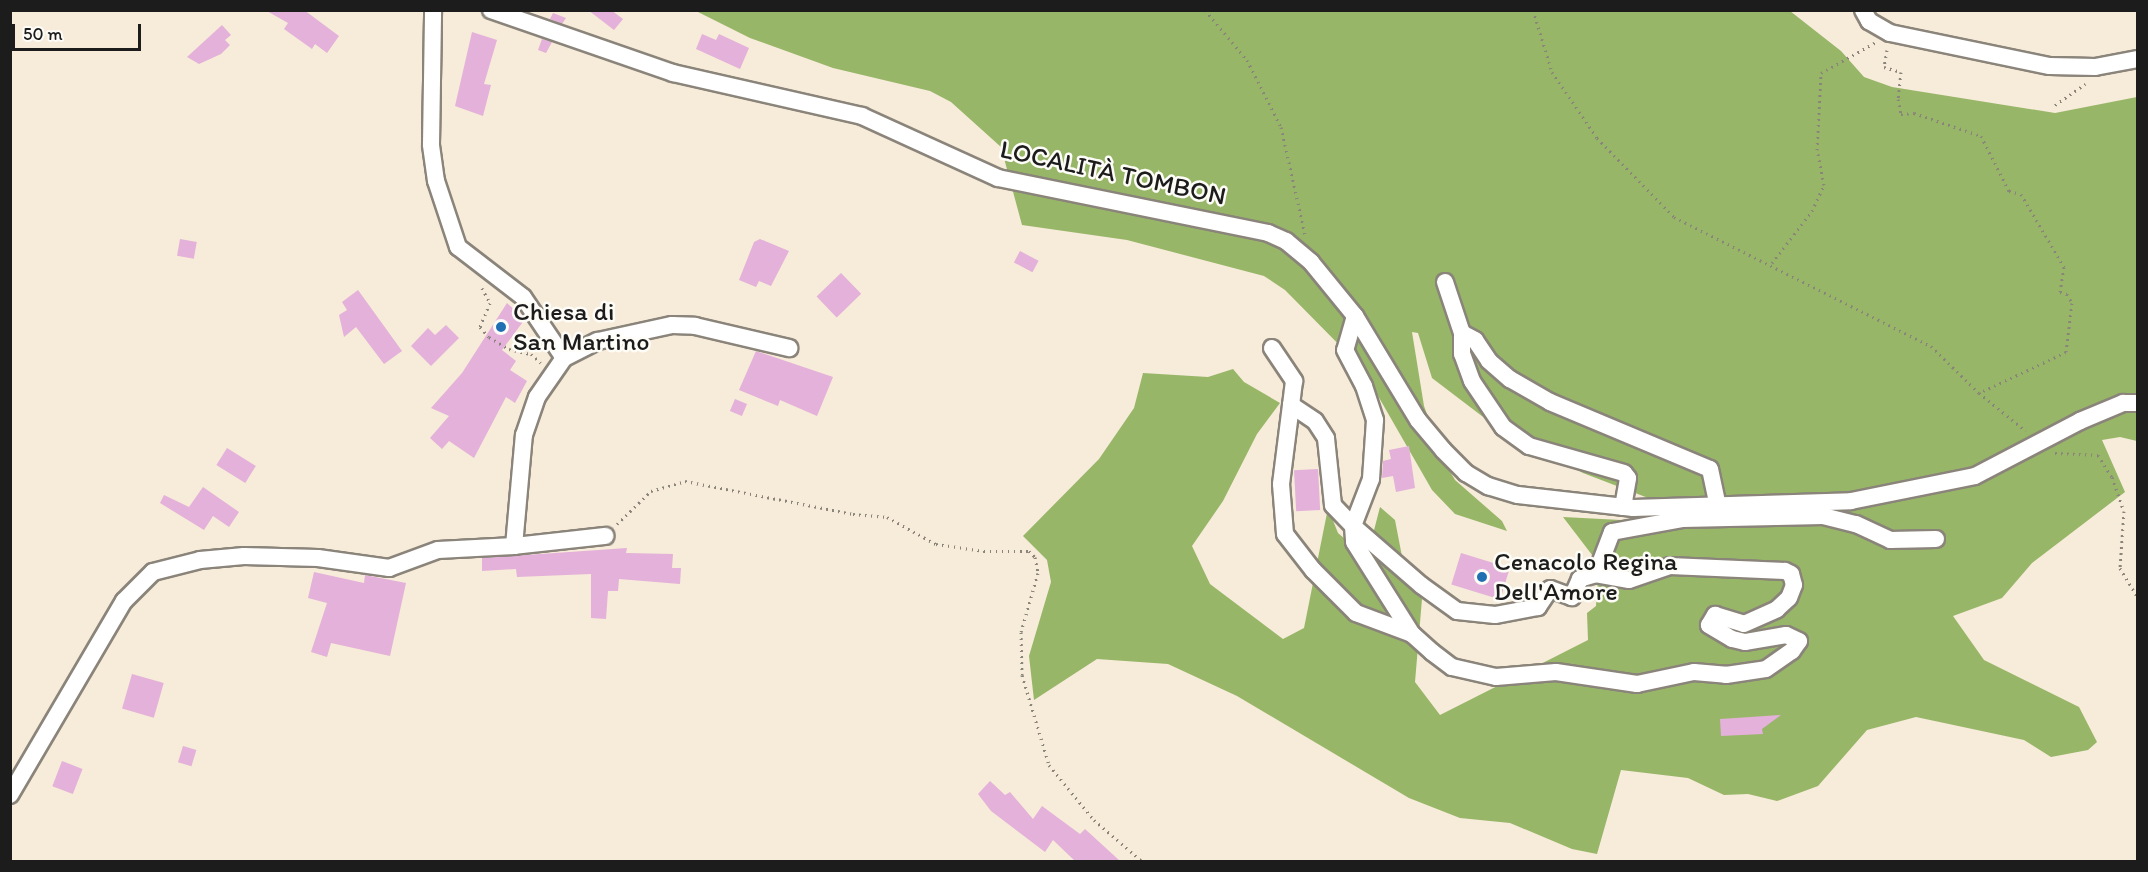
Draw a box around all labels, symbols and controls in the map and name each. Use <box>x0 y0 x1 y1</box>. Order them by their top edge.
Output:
scale bar <box>15 12 144 50</box>
text: 50 m <box>23 23 63 45</box>
street label: LOCALITÀ TOMBON <box>997 134 1229 212</box>
place label: Chiesa di San Martino <box>513 296 650 358</box>
marker: Chiesa di San Martino <box>494 320 508 334</box>
place label: Cenacolo Regina Dell'Amore <box>1494 546 1677 608</box>
marker: Cenacolo Regina Dell'Amore <box>1475 570 1489 584</box>

